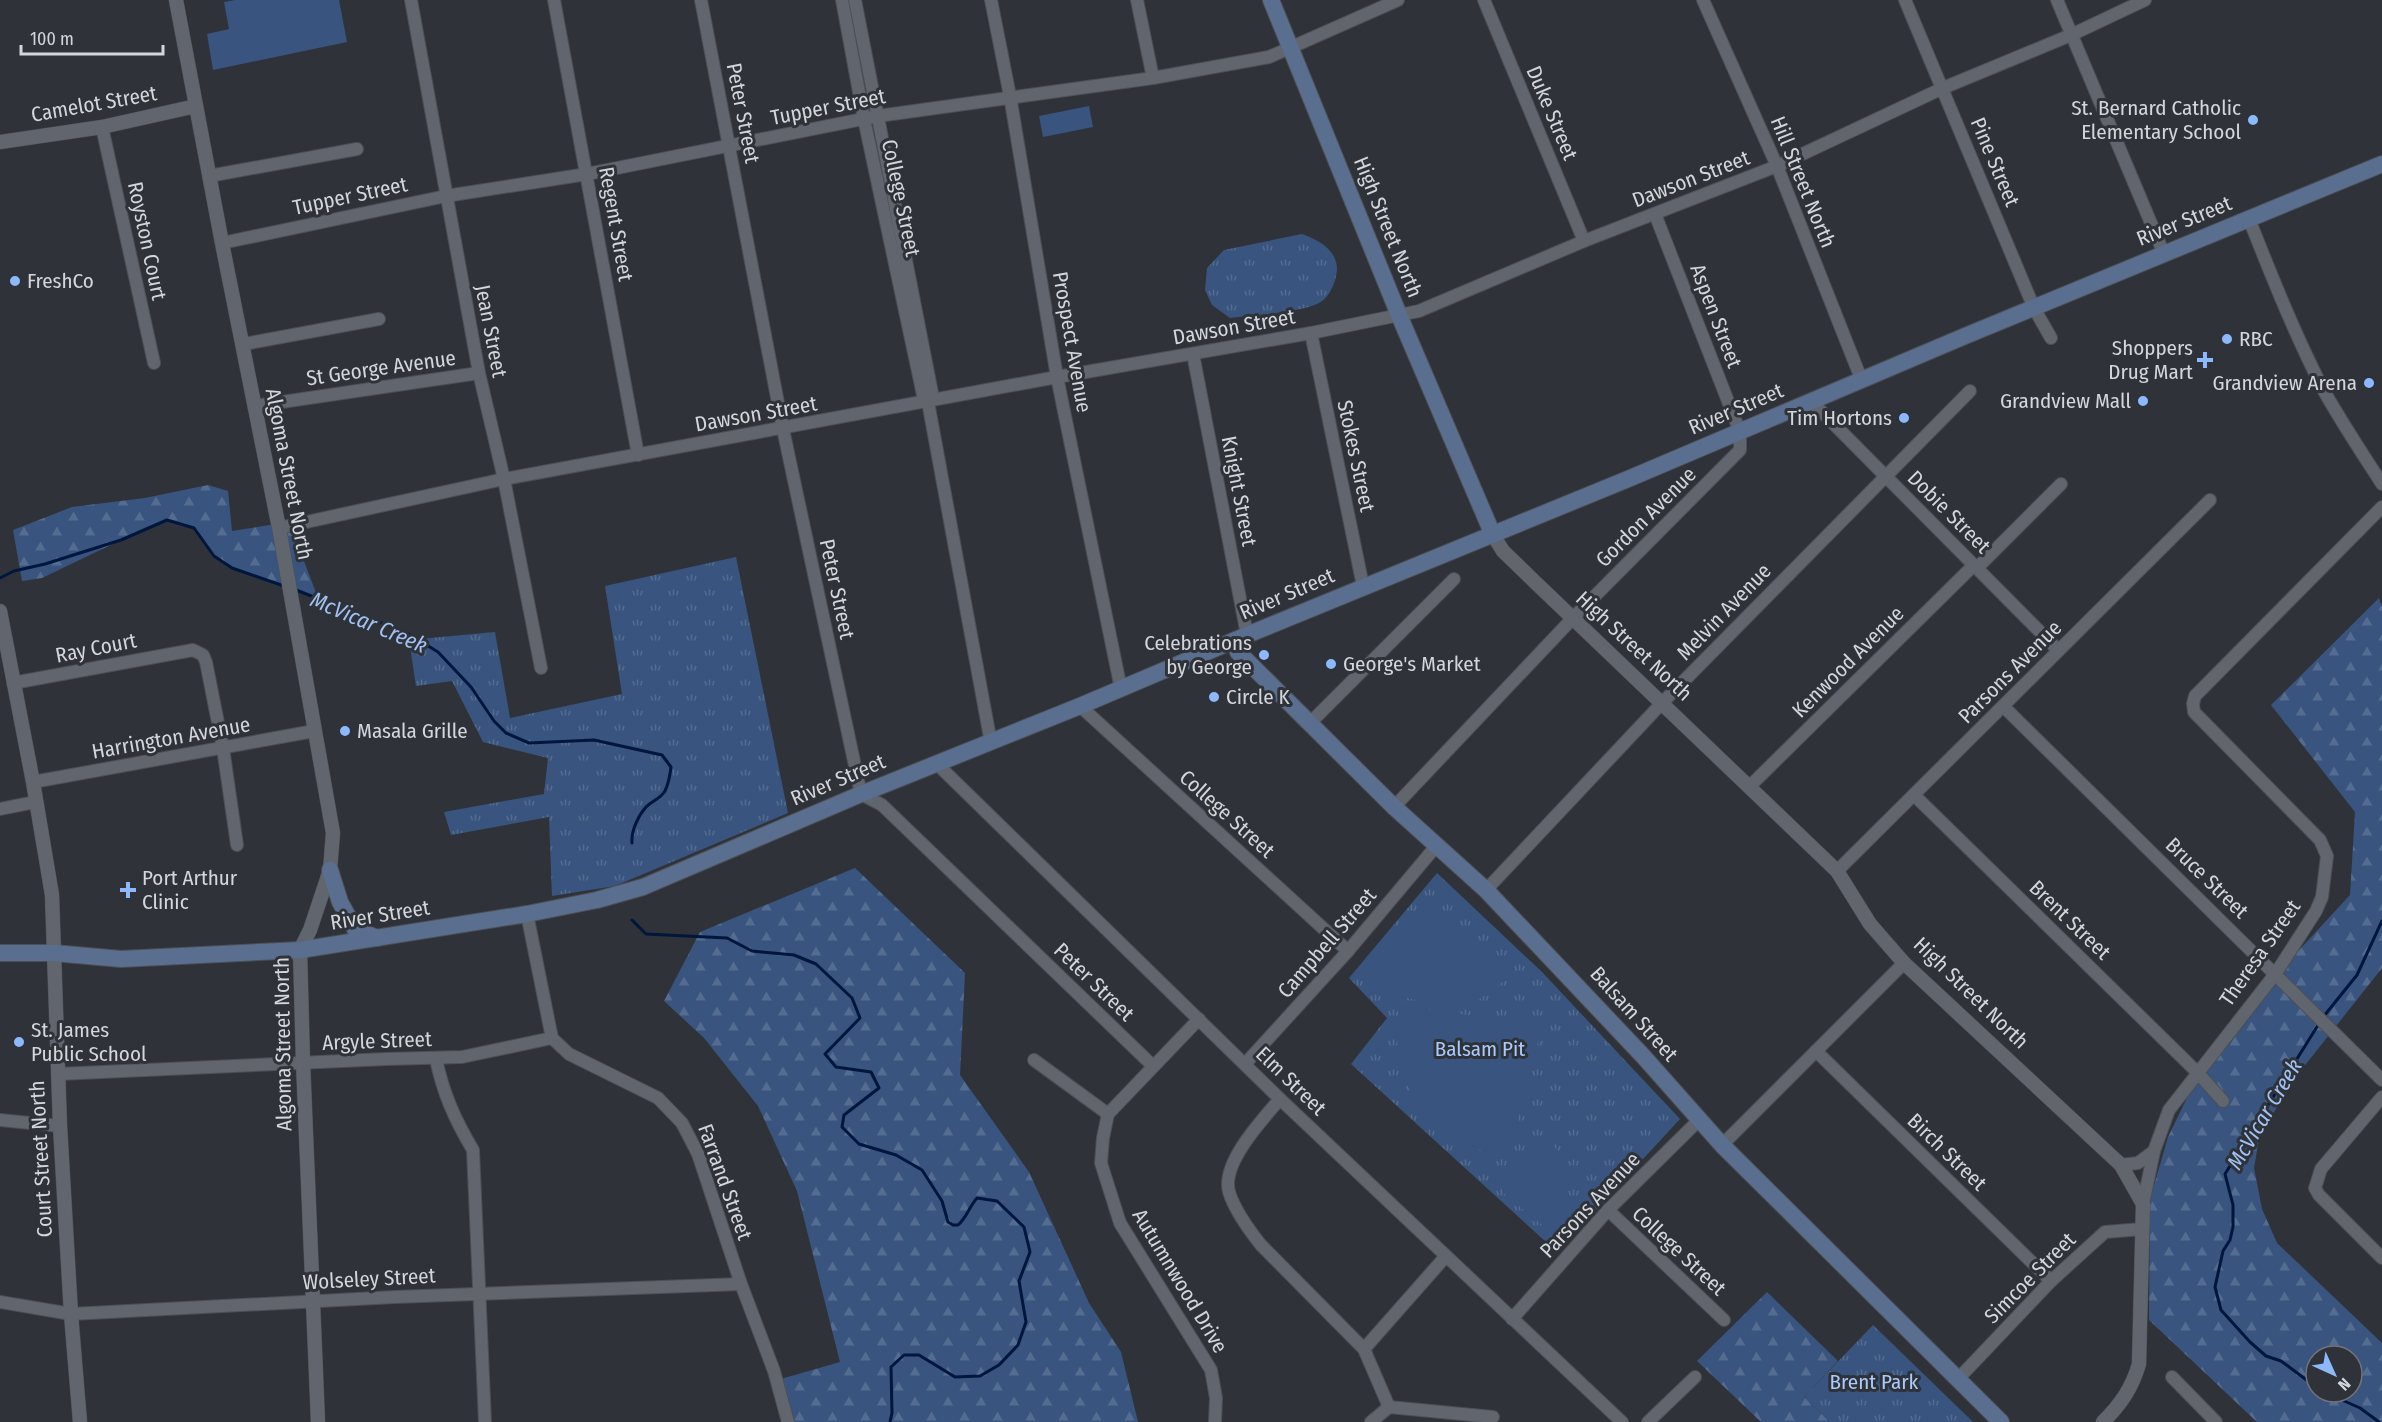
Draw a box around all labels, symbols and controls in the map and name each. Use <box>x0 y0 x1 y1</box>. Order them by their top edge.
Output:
scale bar <box>21 18 164 56</box>
text: 100 m <box>30 28 74 50</box>
street label: Peter Street <box>721 61 765 165</box>
street label: Duke Street <box>1521 62 1584 164</box>
street label: Camelot Street <box>29 80 159 128</box>
street label: Tupper Street <box>768 83 888 131</box>
place label: St. Bernard Catholic Elementary School <box>2071 95 2241 145</box>
street label: Hill Street North <box>1765 112 1841 252</box>
marker: St. Bernard Catholic Elementary School <box>2246 113 2260 127</box>
street label: Pine Street <box>1965 114 2025 211</box>
street label: College Street <box>876 137 926 259</box>
street label: Dawson Street <box>1629 145 1753 213</box>
street label: High Street North <box>1348 153 1428 301</box>
street label: Regent Street <box>593 165 639 283</box>
street label: Tupper Street <box>290 171 410 221</box>
street label: Royston Court <box>122 179 172 303</box>
street label: River Street <box>2133 190 2235 252</box>
street label: Aspen Street <box>1684 260 1748 372</box>
place label: FreshCo <box>27 268 94 294</box>
street label: Prospect Avenue <box>1047 269 1097 415</box>
marker: FreshCo <box>8 274 22 288</box>
street label: Jean Street <box>469 282 513 380</box>
street label: Dawson Street <box>1171 303 1297 351</box>
place label: RBC <box>2239 326 2273 352</box>
marker: RBC <box>2220 332 2234 346</box>
place label: Shoppers Drug Mart <box>2108 335 2193 385</box>
street label: St George Avenue <box>305 345 457 391</box>
marker: Shoppers Drug Mart <box>2198 353 2212 367</box>
place label: Grandview Arena <box>2212 370 2357 396</box>
marker: Grandview Arena <box>2362 376 2376 390</box>
street label: River Street <box>1685 377 1787 441</box>
street label: Algoma Street North <box>260 386 318 562</box>
place label: Grandview Mall <box>2000 388 2131 414</box>
street label: Dawson Street <box>693 390 819 438</box>
marker: Grandview Mall <box>2136 394 2150 408</box>
street label: Stokes Street <box>1331 398 1381 514</box>
place label: Tim Hortons <box>1787 405 1892 431</box>
marker: Tim Hortons <box>1897 411 1911 425</box>
street label: Knight Street <box>1216 434 1262 548</box>
street label: Gordon Avenue <box>1590 461 1702 573</box>
street label: Dobie Street <box>1902 465 1996 559</box>
street label: Peter Street <box>814 537 860 641</box>
street label: Melvin Avenue <box>1671 558 1777 666</box>
street label: River Street <box>1236 562 1338 626</box>
water label: McVicar Creek <box>306 586 431 659</box>
street label: High Street North <box>1570 586 1698 706</box>
street label: Kenwood Avenue <box>1787 601 1909 723</box>
street label: Parsons Avenue <box>1953 615 2067 729</box>
street label: Ray Court <box>53 627 139 669</box>
place label: Celebrations by George <box>1144 630 1252 680</box>
marker: Celebrations by George <box>1257 648 1271 662</box>
place label: George's Market <box>1343 651 1481 677</box>
marker: George's Market <box>1324 657 1338 671</box>
place label: Circle K <box>1226 684 1290 710</box>
marker: Circle K <box>1207 690 1221 704</box>
street label: Harrington Avenue <box>90 711 252 765</box>
place label: Masala Grille <box>357 718 468 744</box>
marker: Masala Grille <box>338 724 352 738</box>
street label: River Street <box>787 748 889 812</box>
street label: College Street <box>1174 764 1280 864</box>
street label: Bruce Street <box>2160 832 2254 924</box>
place label: Port Arthur Clinic <box>142 865 238 915</box>
street label: Brent Street <box>2024 875 2116 965</box>
marker: Port Arthur Clinic <box>119 881 137 899</box>
street label: Campbell Street <box>1272 883 1382 1003</box>
street label: River Street <box>328 894 432 936</box>
street label: Theresa Street <box>2214 895 2306 1011</box>
street label: High Street North <box>1908 932 2034 1054</box>
street label: Peter Street <box>1048 937 1140 1027</box>
street label: Algoma Street North <box>268 957 298 1131</box>
street label: Balsam Street <box>1585 961 1684 1067</box>
place label: St. James Public School <box>31 1017 147 1067</box>
street label: Argyle Street <box>322 1026 432 1056</box>
marker: St. James Public School <box>12 1035 26 1049</box>
park label: Balsam Pit <box>1435 1036 1525 1062</box>
street label: Elm Street <box>1250 1041 1332 1121</box>
water label: McVicar Creek <box>2221 1054 2308 1174</box>
street label: Court Street North <box>24 1080 58 1238</box>
street label: Birch Street <box>1902 1108 1992 1196</box>
street label: Farrand Street <box>692 1121 758 1244</box>
street label: Parsons Avenue <box>1534 1147 1646 1263</box>
street label: College Street <box>1627 1201 1732 1301</box>
street label: Autumnwood Drive <box>1127 1204 1233 1358</box>
street label: Simcoe Street <box>1979 1227 2081 1329</box>
street label: Wolseley Street <box>302 1263 436 1295</box>
north arrow <box>2304 1344 2364 1404</box>
park label: Brent Park <box>1830 1369 1919 1395</box>
text: N <box>2334 1374 2354 1394</box>

